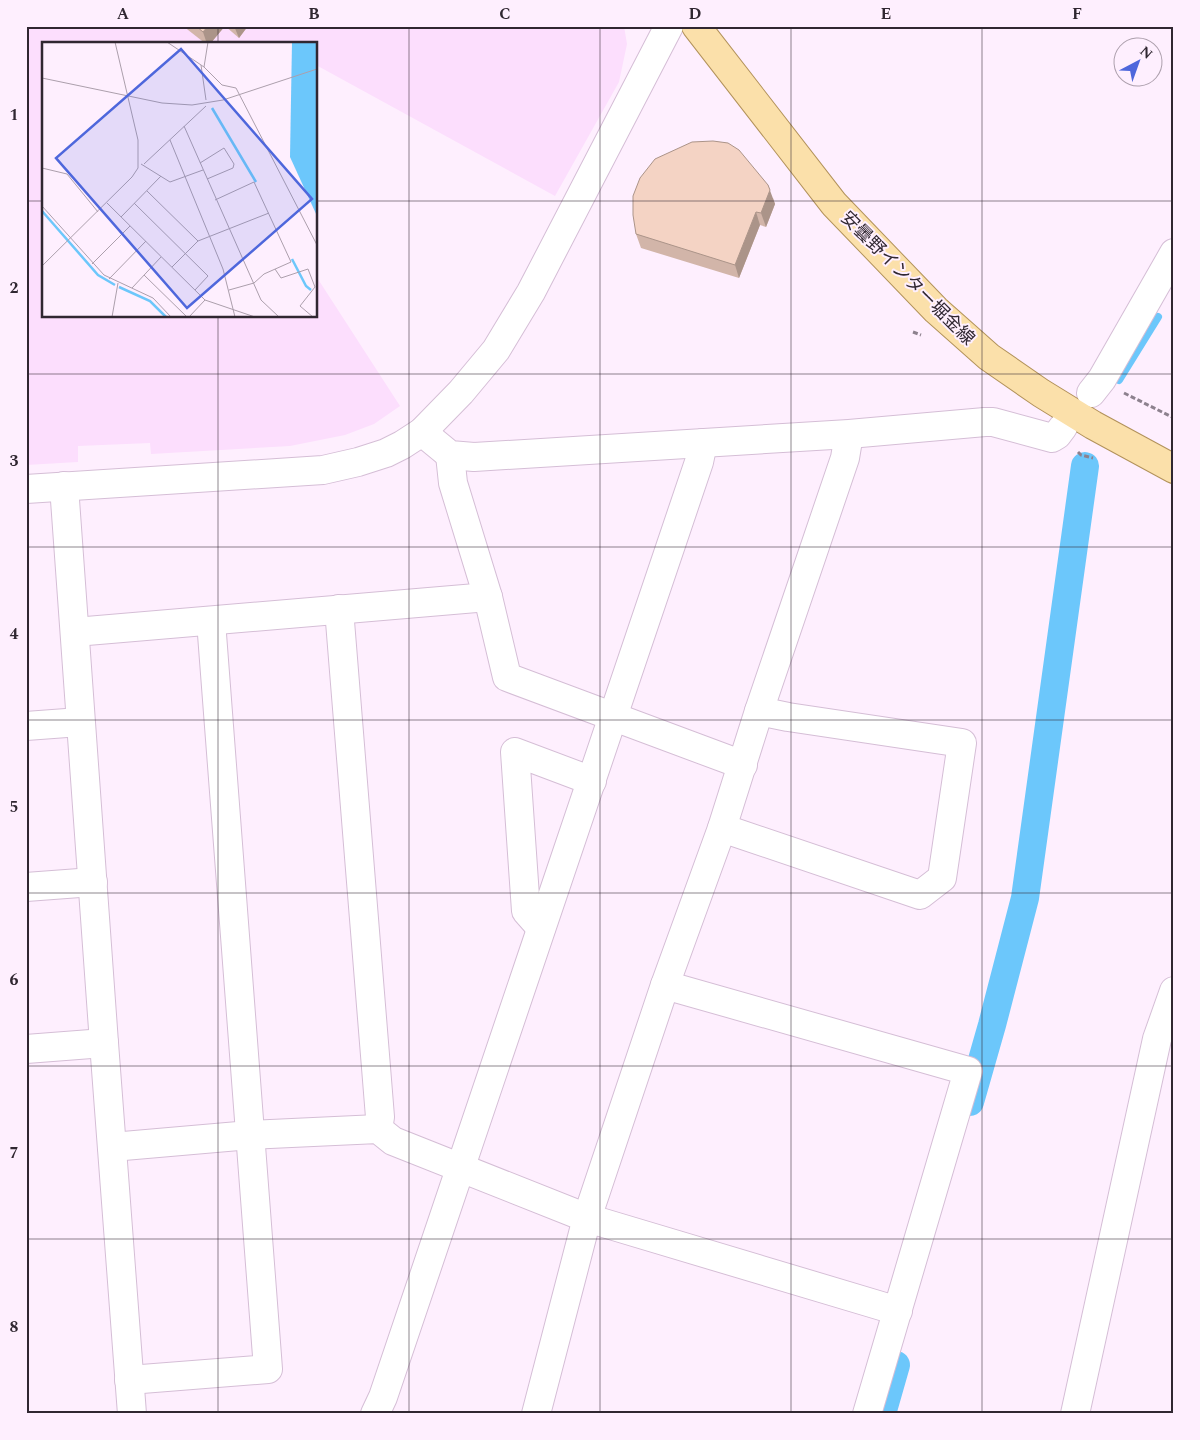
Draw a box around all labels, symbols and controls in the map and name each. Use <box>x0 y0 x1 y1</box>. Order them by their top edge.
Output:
text: A <box>117 2 130 26</box>
text: B <box>308 2 320 26</box>
text: C <box>499 2 511 26</box>
text: D <box>689 2 702 26</box>
text: E <box>881 2 891 26</box>
text: F <box>1072 2 1082 26</box>
north arrow <box>1112 38 1162 88</box>
text: N <box>1135 41 1157 64</box>
inset map <box>42 42 318 318</box>
text: 1 <box>10 103 18 127</box>
street label: 安曇野インター堀金線 <box>834 205 981 352</box>
text: 2 <box>10 276 19 300</box>
text: 3 <box>10 449 19 473</box>
text: 4 <box>10 622 19 646</box>
text: 5 <box>10 795 18 819</box>
text: 6 <box>10 968 19 992</box>
text: 7 <box>10 1141 19 1165</box>
text: 8 <box>10 1315 19 1339</box>

